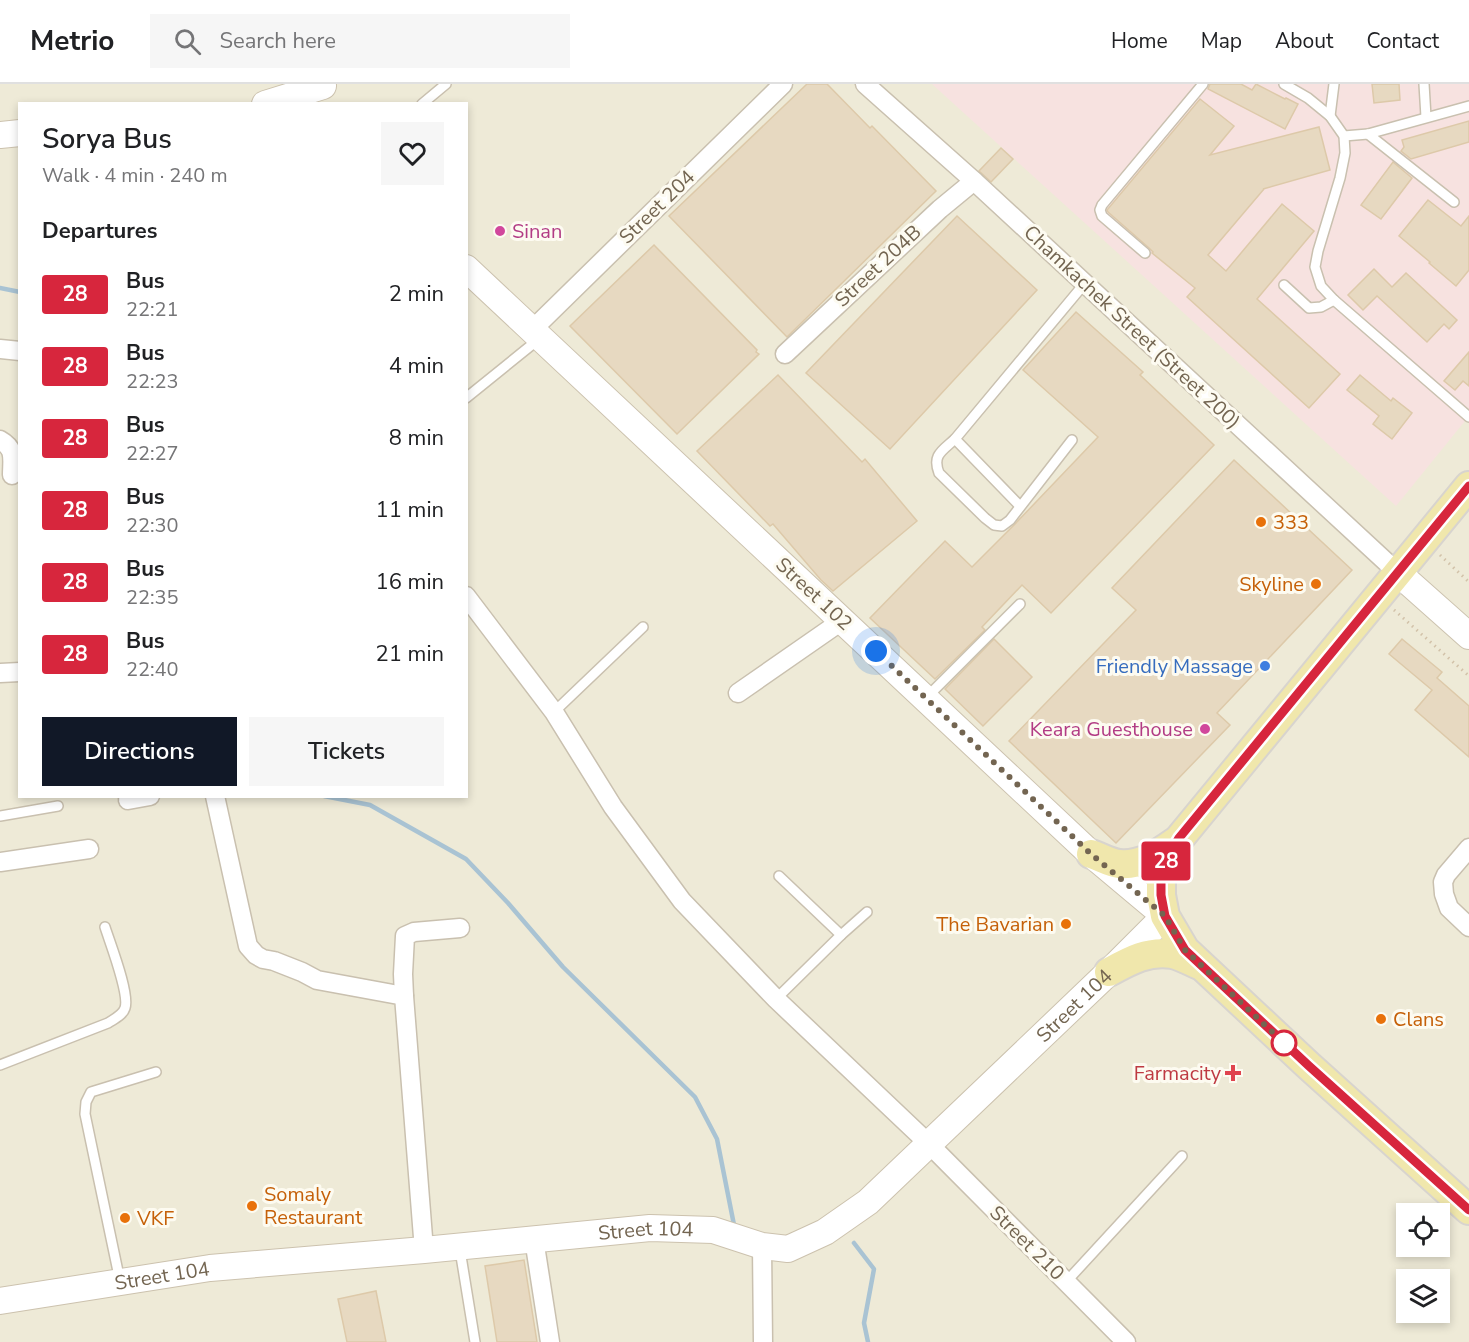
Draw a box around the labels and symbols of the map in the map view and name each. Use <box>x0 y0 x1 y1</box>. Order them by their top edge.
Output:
street label: Street 204 <box>613 164 701 250</box>
place label: Sinan <box>512 218 562 245</box>
street label: Street 204B <box>829 219 927 313</box>
street label: Chamkachek Street (Street 200) <box>1018 219 1246 435</box>
marker: Sinan <box>493 224 507 238</box>
place label: 333 <box>1273 509 1309 536</box>
marker: 333 <box>1254 515 1268 529</box>
street label: Street 102 <box>770 551 858 637</box>
place label: Skyline <box>1239 571 1304 598</box>
marker: Skyline <box>1309 577 1323 591</box>
your location <box>861 636 891 666</box>
place label: Friendly Massage <box>1096 653 1253 680</box>
marker: Friendly Massage <box>1258 659 1272 673</box>
place label: Keara Guesthouse <box>1030 716 1193 743</box>
marker: Keara Guesthouse <box>1198 722 1212 736</box>
line badge: 28 <box>1139 842 1193 880</box>
place label: The Bavarian <box>936 911 1054 938</box>
marker: The Bavarian <box>1059 917 1073 931</box>
street label: Street 104 <box>1030 963 1118 1048</box>
place label: Clans <box>1393 1006 1444 1033</box>
marker: Clans <box>1374 1012 1388 1026</box>
unlabelled marker <box>1271 1030 1297 1056</box>
place label: Farmacity <box>1134 1060 1222 1087</box>
marker: Farmacity <box>1226 1066 1240 1080</box>
place label: Somaly Restaurant <box>264 1181 363 1231</box>
marker: Somaly Restaurant <box>245 1199 259 1213</box>
street label: Street 210 <box>984 1200 1070 1286</box>
place label: VKF <box>136 1205 174 1232</box>
marker: VKF <box>118 1211 132 1225</box>
street label: Street 104 <box>597 1214 694 1247</box>
street label: Street 104 <box>113 1255 211 1296</box>

